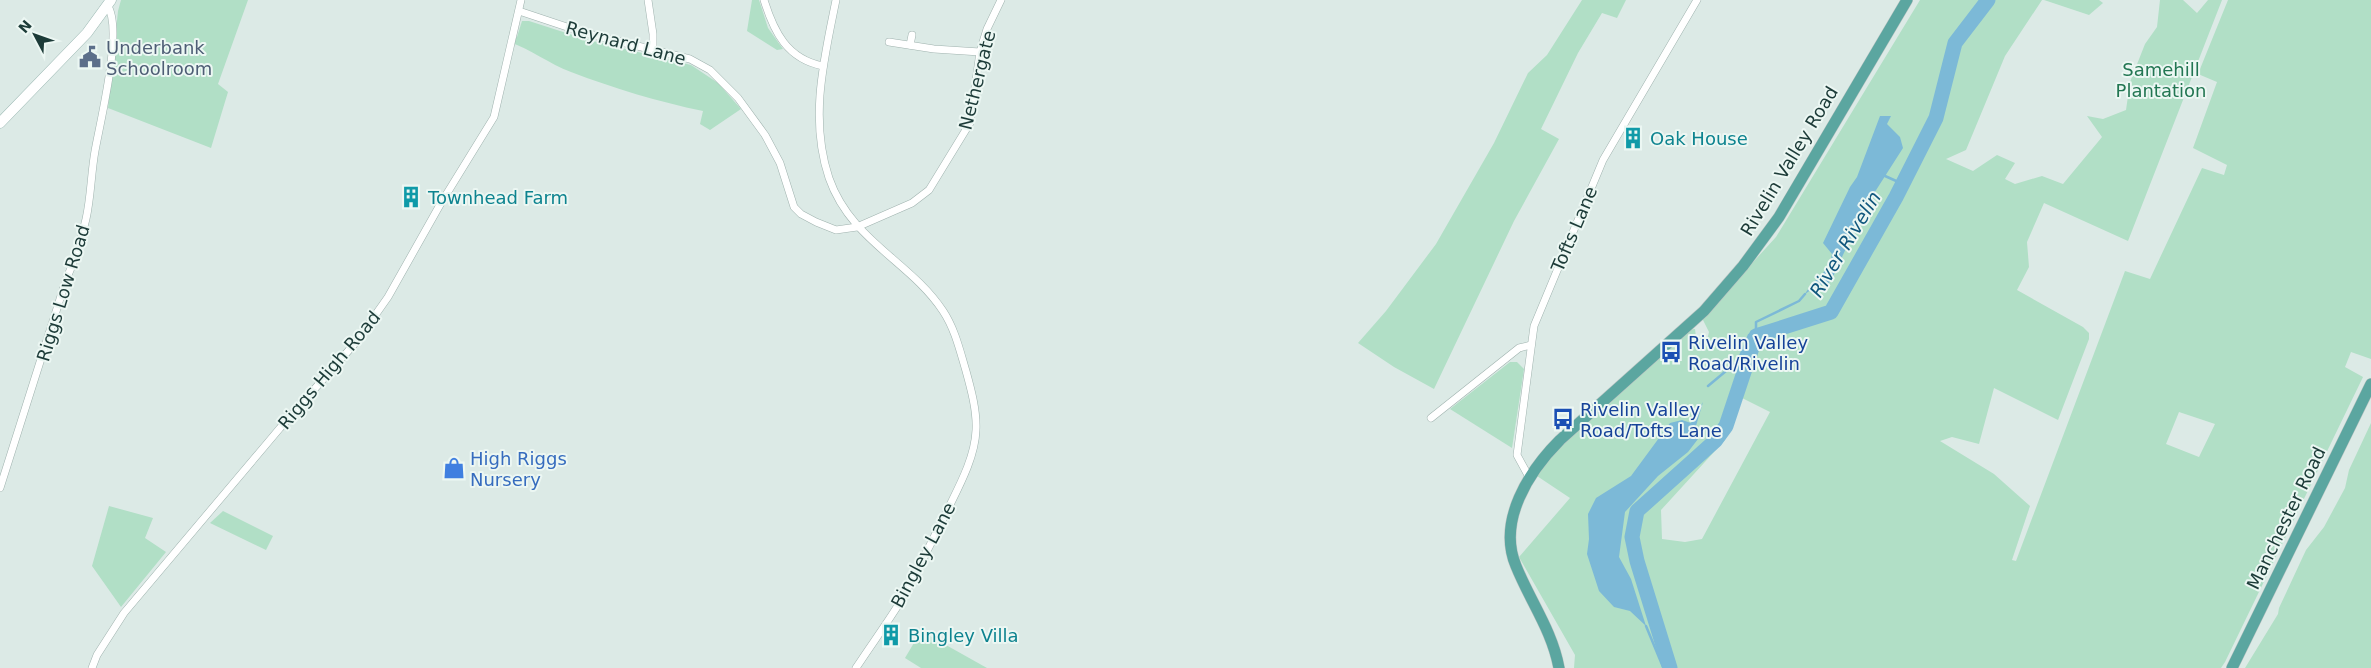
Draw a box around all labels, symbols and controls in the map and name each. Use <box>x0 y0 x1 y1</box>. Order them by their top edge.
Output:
north arrow <box>10 10 60 60</box>
text: N <box>15 17 35 36</box>
street label: Reynard Lane <box>564 17 688 69</box>
street label: Nethergate <box>955 28 999 132</box>
place label: Underbank Schoolroom <box>106 37 212 79</box>
public building icon: Underbank Schoolroom <box>77 44 103 70</box>
park label: Samehill Plantation <box>2116 59 2206 101</box>
street label: Rivelin Valley Road <box>1736 82 1842 240</box>
building icon: Oak House <box>1620 125 1646 151</box>
place label: Oak House <box>1650 128 1748 149</box>
street label: Tofts Lane <box>1546 183 1601 276</box>
building icon: Townhead Farm <box>398 184 424 210</box>
place label: Townhead Farm <box>427 187 568 208</box>
water label: River Rivelin <box>1805 187 1885 301</box>
street label: Riggs Low Road <box>32 222 94 364</box>
street label: Riggs High Road <box>273 307 385 433</box>
place label: Rivelin Valley Road/Rivelin <box>1688 332 1808 374</box>
bus stop icon: Rivelin Valley Road/Rivelin <box>1658 339 1684 365</box>
place label: Rivelin Valley Road/Tofts Lane <box>1580 399 1722 441</box>
bus stop icon: Rivelin Valley Road/Tofts Lane <box>1550 406 1576 432</box>
street label: Manchester Road <box>2242 443 2330 593</box>
place label: High Riggs Nursery <box>470 448 567 490</box>
shop icon: High Riggs Nursery <box>441 455 467 481</box>
street label: Bingley Lane <box>886 499 960 611</box>
building icon: Bingley Villa <box>878 622 904 648</box>
place label: Bingley Villa <box>908 625 1019 646</box>

